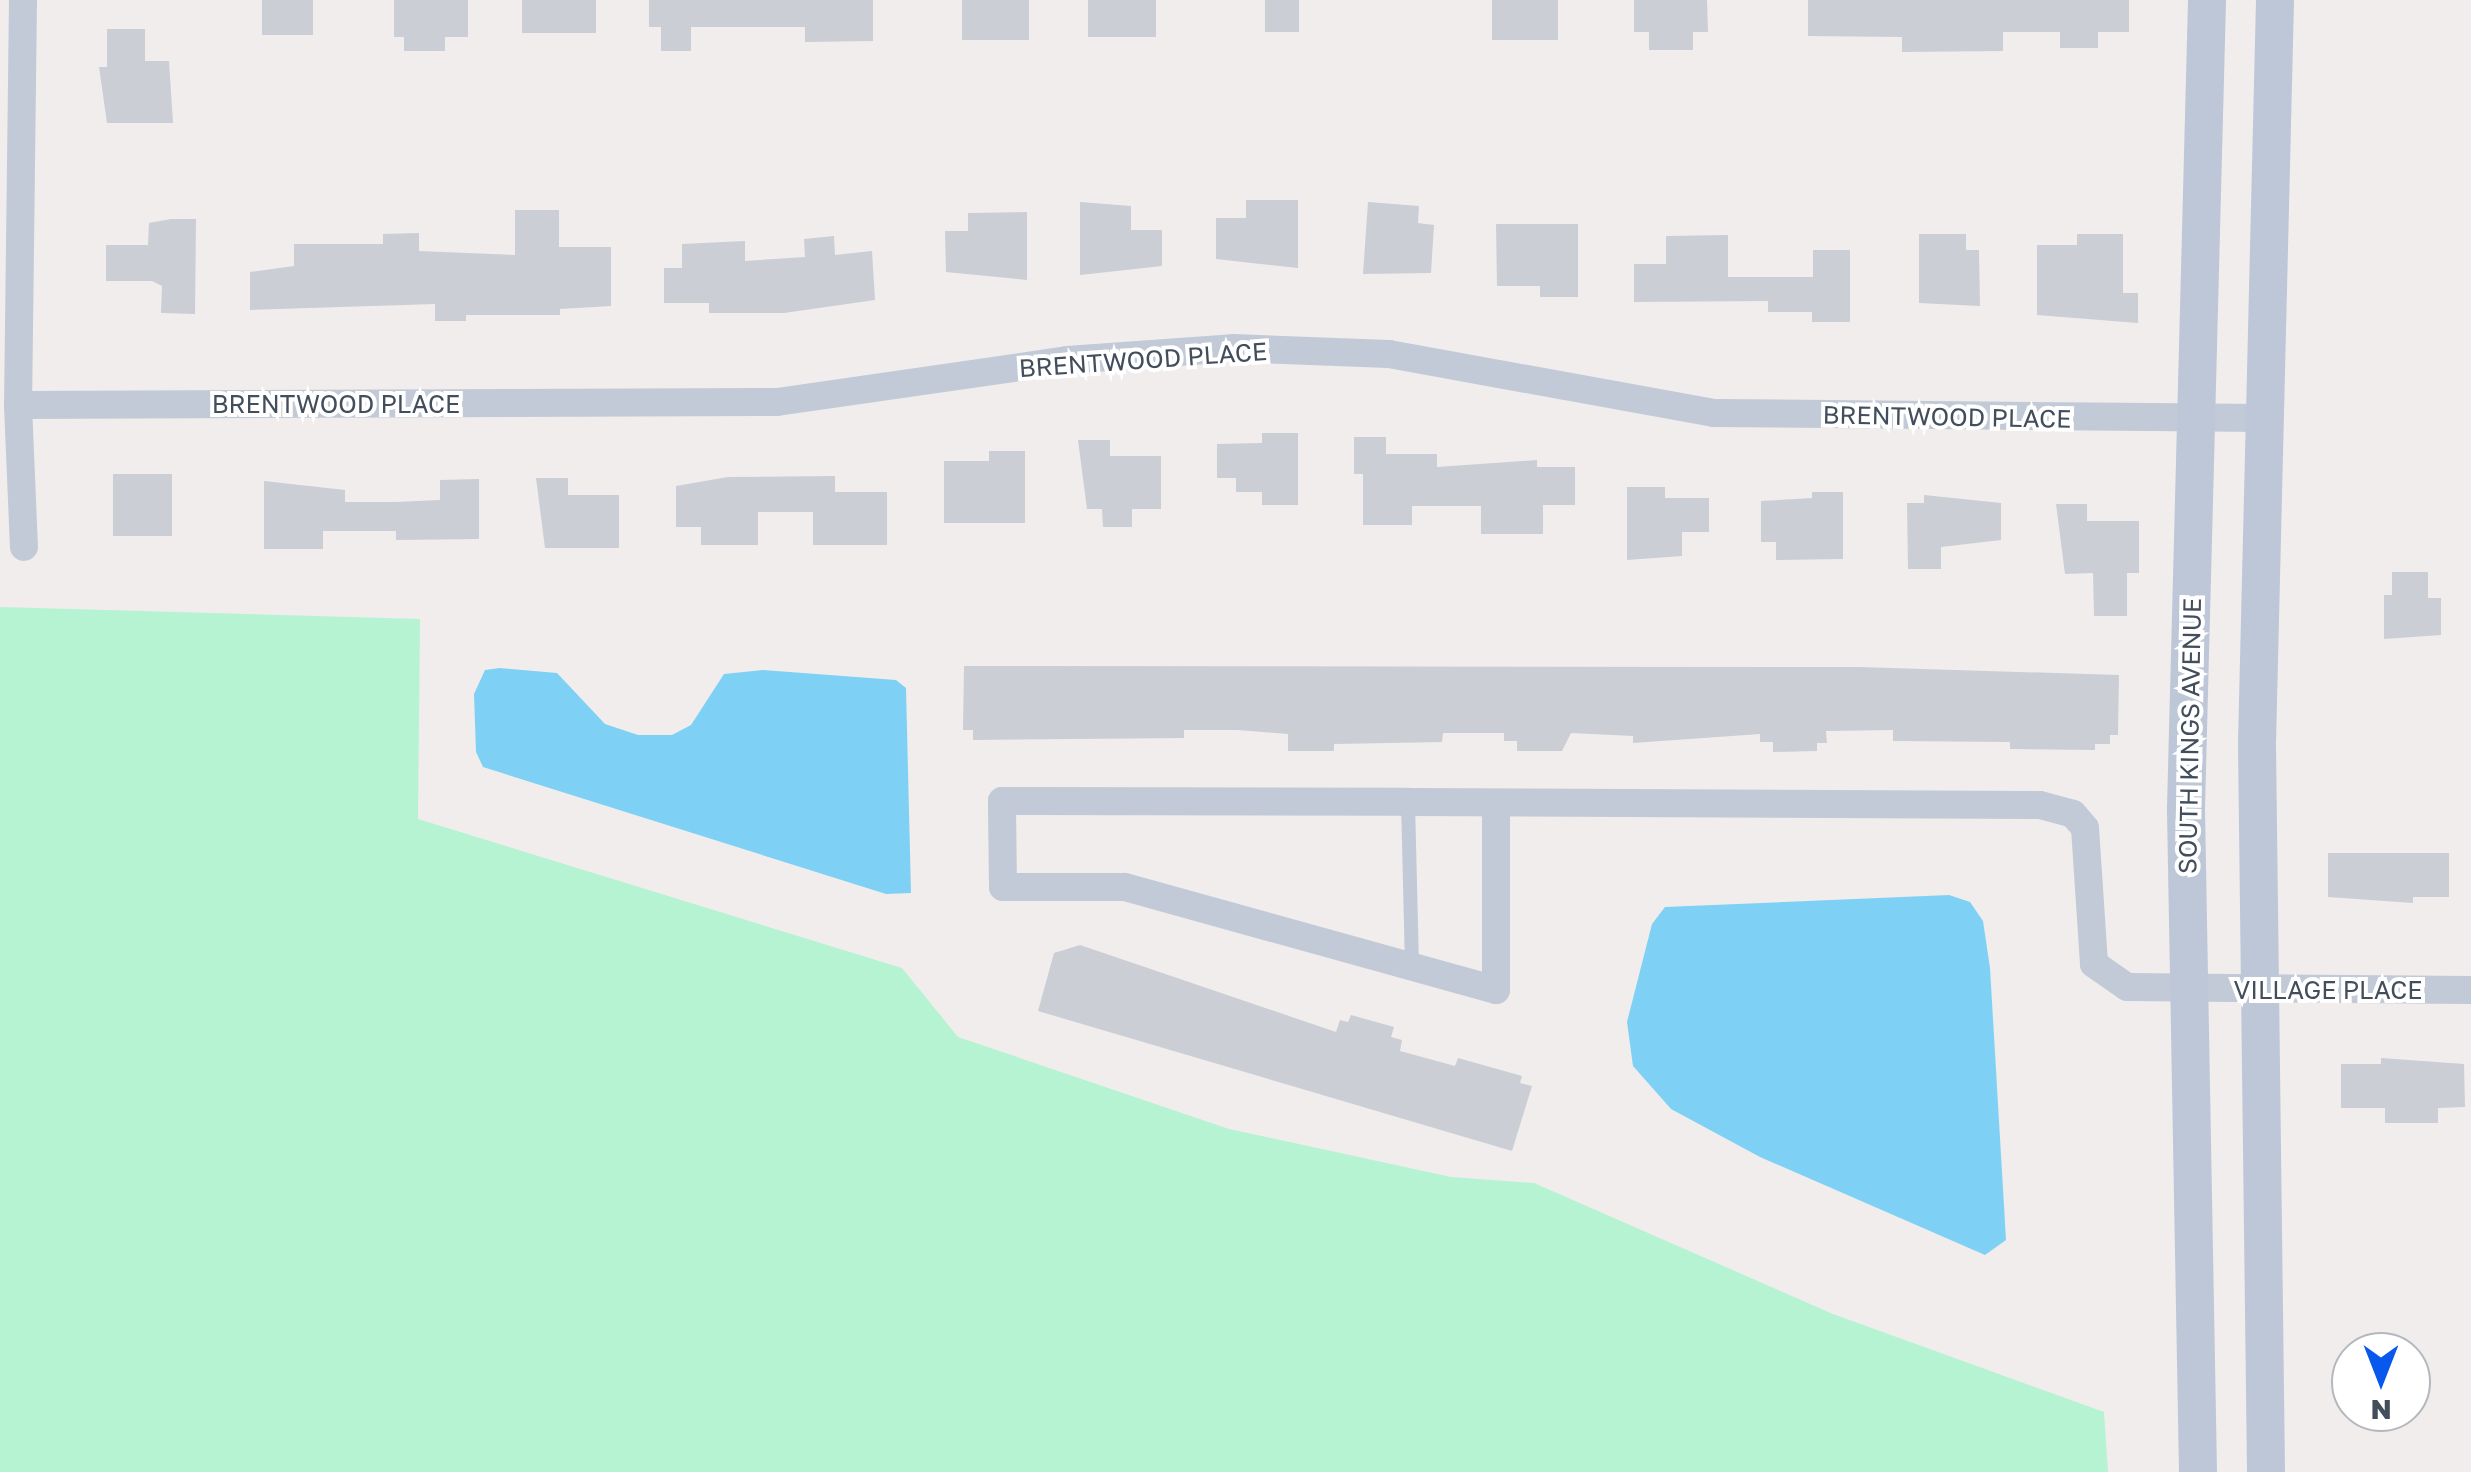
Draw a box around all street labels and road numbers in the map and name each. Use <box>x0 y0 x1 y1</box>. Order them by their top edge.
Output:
street label: BRENTWOOD PLACE <box>1018 336 1268 384</box>
street label: BRENTWOOD PLACE <box>212 389 460 419</box>
street label: BRENTWOOD PLACE <box>1822 400 2072 434</box>
street label: SOUTH KINGS AVENUE <box>2173 598 2207 874</box>
street label: VILLAGE PLACE <box>2233 975 2423 1005</box>

